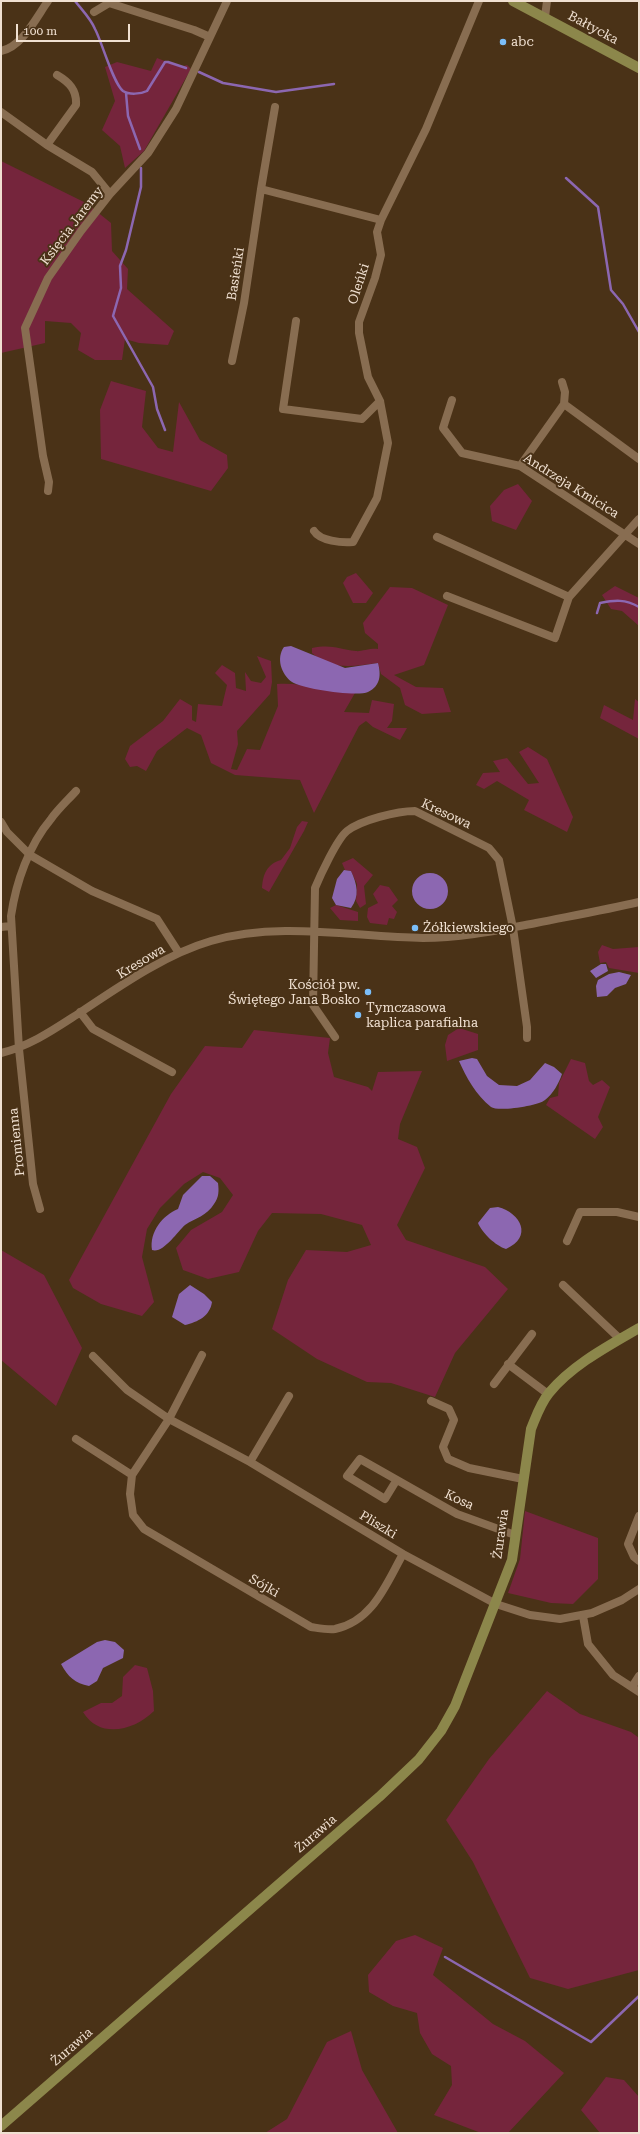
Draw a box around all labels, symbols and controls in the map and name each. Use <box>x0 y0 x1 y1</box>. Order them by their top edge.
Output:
street label: Bałtycka <box>565 8 621 48</box>
scale bar <box>18 16 132 42</box>
text: 100 m <box>23 24 57 38</box>
place label: abc <box>511 34 534 50</box>
marker: abc <box>498 37 508 47</box>
street label: Księcia Jaremy <box>37 184 107 268</box>
street label: Basieńki <box>224 246 248 302</box>
street label: Oleńki <box>345 262 373 306</box>
street label: Andrzeja Kmicica <box>520 450 622 522</box>
street label: Kresowa <box>419 796 473 832</box>
place label: Żółkiewskiego <box>423 920 514 936</box>
marker: Żółkiewskiego <box>410 923 420 933</box>
street label: Kresowa <box>114 942 168 982</box>
place label: Kościół pw. Świętego Jana Bosko <box>228 977 360 1008</box>
marker: Kościół pw. Świętego Jana Bosko <box>363 987 373 997</box>
place label: Tymczasowa kaplica parafialna <box>366 1000 478 1031</box>
marker: Tymczasowa kaplica parafialna <box>353 1010 363 1020</box>
street label: Promienna <box>6 1107 28 1177</box>
street label: Kosa <box>442 1487 476 1513</box>
street label: Pliszki <box>356 1508 400 1542</box>
street label: Żurawia <box>490 1508 512 1560</box>
street label: Sójki <box>246 1571 282 1601</box>
street label: Żurawia <box>292 1812 340 1856</box>
street label: Żurawia <box>48 2025 96 2069</box>

